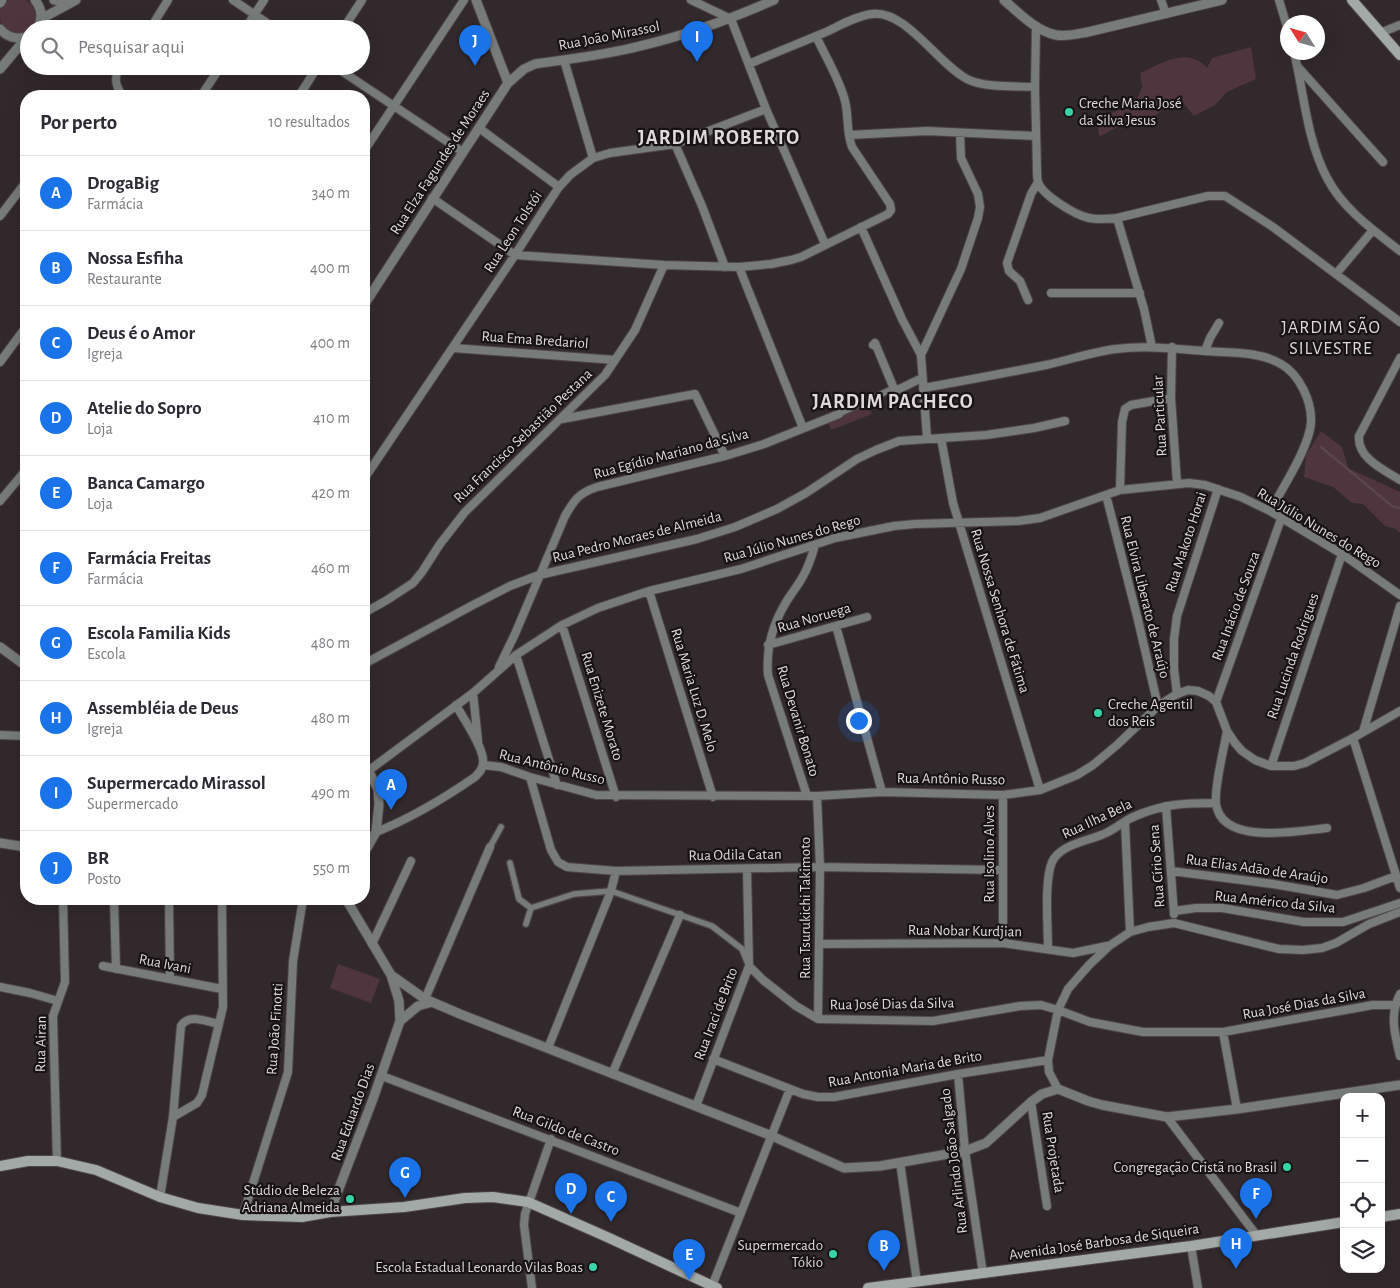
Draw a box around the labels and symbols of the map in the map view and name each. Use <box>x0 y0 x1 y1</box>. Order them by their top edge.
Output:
north arrow <box>1280 15 1325 60</box>
street label: Rua João Mirassol <box>557 19 661 53</box>
pin: I <box>681 21 713 62</box>
pin: J <box>459 25 491 66</box>
street label: Rua Elza Fagundes de Moraes <box>387 87 493 237</box>
place label: Creche Maria José da Silva Jesus <box>1079 96 1182 128</box>
marker: Creche Maria José da Silva Jesus <box>1063 106 1075 118</box>
district label: JARDIM ROBERTO <box>638 128 800 148</box>
street label: Rua Leon Tolstói <box>481 188 545 276</box>
district label: JARDIM SÃO SILVESTRE <box>1281 316 1381 358</box>
street label: Rua Ema Bredariol <box>481 329 589 351</box>
street label: Rua Francisco Sebastião Pestana <box>451 366 595 506</box>
street label: Rua Particular <box>1150 375 1170 457</box>
district label: JARDIM PACHECO <box>812 392 974 412</box>
street label: Rua Egídio Mariano da Silva <box>592 426 750 482</box>
street label: Rua Júlio Nunes do Rego <box>1254 485 1384 571</box>
street label: Rua Makoto Horai <box>1163 490 1209 594</box>
street label: Rua Pedro Moraes de Almeida <box>551 509 723 565</box>
street label: Rua Júlio Nunes do Rego <box>722 512 862 566</box>
street label: Rua Elvira Liberato de Araújo <box>1118 514 1172 680</box>
street label: Rua Nossa Senhora de Fátima <box>968 527 1032 695</box>
street label: Rua Inácio de Souza <box>1209 549 1263 663</box>
street label: Rua Lucinda Rodrigues <box>1264 591 1322 721</box>
street label: Rua Noruega <box>776 600 852 636</box>
street label: Rua Maria Luz D. Melo <box>668 626 720 754</box>
street label: Rua Enizete Morato <box>578 650 626 762</box>
street label: Rua Devanir Bonato <box>774 664 822 778</box>
place label: Creche Agentil dos Reis <box>1108 697 1193 729</box>
marker: Creche Agentil dos Reis <box>1092 707 1104 719</box>
your location <box>846 708 872 734</box>
street label: Rua Antônio Russo <box>498 747 606 787</box>
pin: A <box>375 769 407 810</box>
street label: Rua Antônio Russo <box>897 771 1005 787</box>
street label: Rua Ilha Bela <box>1060 796 1134 842</box>
street label: Rua Isolino Alves <box>982 805 997 903</box>
street label: Rua Círio Sena <box>1147 824 1167 908</box>
street label: Rua Tsurukichi Takimoto <box>798 837 813 979</box>
street label: Rua Odila Catan <box>688 847 782 863</box>
street label: Rua Elias Adão de Araújo <box>1185 852 1329 886</box>
street label: Rua Américo da Silva <box>1214 888 1336 916</box>
street label: Rua Nobar Kurdjian <box>908 923 1022 939</box>
street label: Rua Ivani <box>138 952 192 976</box>
street label: Rua Iraci de Brito <box>691 966 741 1062</box>
street label: Rua João Finotti <box>264 983 286 1075</box>
street label: Rua José Dias da Silva <box>1241 986 1367 1022</box>
street label: Rua José Dias da Silva <box>830 995 954 1013</box>
street label: Rua Airan <box>33 1016 49 1072</box>
street label: Rua Antonia Maria de Brito <box>827 1048 983 1090</box>
street label: Rua Eduardo Dias <box>328 1061 378 1163</box>
street label: Rua Arlindo João Salgado <box>938 1088 970 1234</box>
street label: Rua Gildo de Castro <box>510 1104 622 1158</box>
street label: Rua Projetada <box>1039 1110 1067 1194</box>
pin: G <box>389 1157 421 1198</box>
place label: Congregação Cristã no Brasil <box>1114 1160 1277 1175</box>
marker: Congregação Cristã no Brasil <box>1281 1161 1293 1173</box>
pin: D <box>555 1173 587 1214</box>
pin: F <box>1240 1178 1272 1219</box>
pin: C <box>595 1181 627 1222</box>
place label: Stúdio de Beleza Adriana Almeida <box>242 1183 340 1215</box>
marker: Stúdio de Beleza Adriana Almeida <box>344 1193 356 1205</box>
street label: Avenida José Barbosa de Siqueira <box>1008 1221 1200 1263</box>
pin: H <box>1220 1228 1252 1269</box>
pin: B <box>868 1230 900 1271</box>
place label: Supermercado Tókio <box>737 1238 823 1270</box>
pin: E <box>673 1239 705 1280</box>
marker: Supermercado Tókio <box>827 1248 839 1260</box>
place label: Escola Estadual Leonardo Vilas Boas <box>375 1260 583 1275</box>
marker: Escola Estadual Leonardo Vilas Boas <box>587 1261 599 1273</box>

